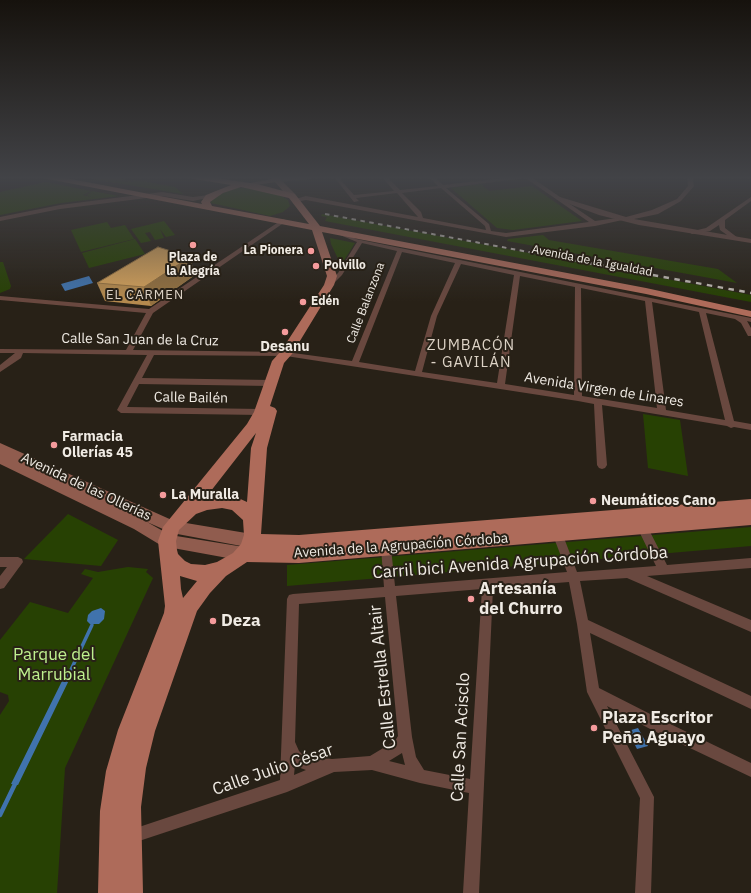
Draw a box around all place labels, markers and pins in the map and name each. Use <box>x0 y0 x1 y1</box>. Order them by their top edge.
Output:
marker: Plaza de la Alegría <box>188 240 198 250</box>
place label: La Pionera <box>243 244 303 258</box>
marker: La Pionera <box>306 246 316 256</box>
place label: Plaza de la Alegría <box>166 251 220 279</box>
place label: Polvillo <box>324 259 366 273</box>
marker: Polvillo <box>311 261 321 271</box>
place label: Edén <box>311 295 339 309</box>
marker: Edén <box>298 297 308 307</box>
marker: Desanu <box>280 327 290 337</box>
place label: Desanu <box>260 339 310 355</box>
place label: Farmacia Ollerías 45 <box>62 429 133 462</box>
marker: Farmacia Ollerías 45 <box>49 440 59 450</box>
place label: La Muralla <box>171 487 239 503</box>
marker: La Muralla <box>158 490 168 500</box>
place label: Neumáticos Cano <box>601 493 716 509</box>
marker: Neumáticos Cano <box>588 496 598 506</box>
place label: Artesanía del Churro <box>479 579 563 619</box>
marker: Artesanía del Churro <box>466 594 476 604</box>
place label: Deza <box>221 611 261 631</box>
marker: Deza <box>208 616 218 626</box>
place label: Plaza Escritor Peña Aguayo <box>602 708 713 748</box>
marker: Plaza Escritor Peña Aguayo <box>589 723 599 733</box>

